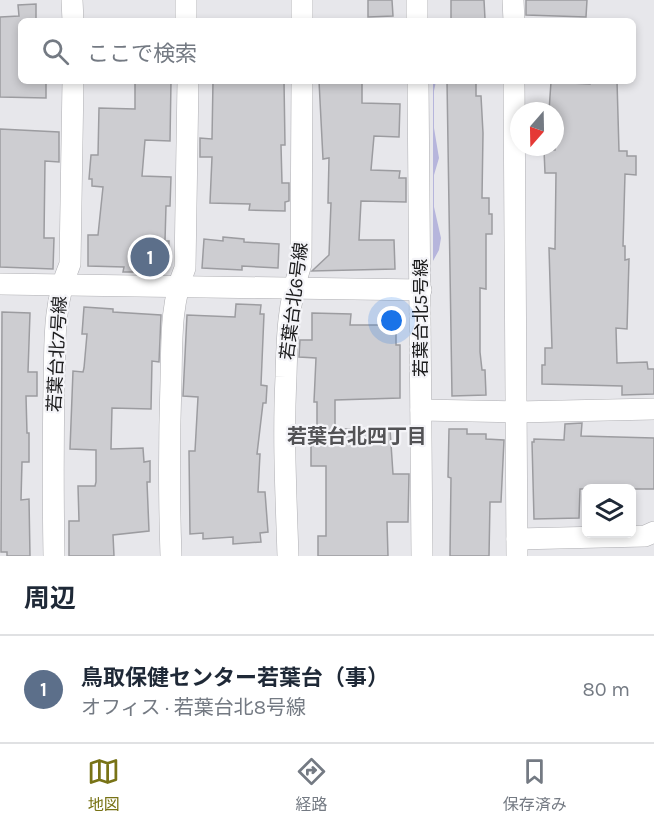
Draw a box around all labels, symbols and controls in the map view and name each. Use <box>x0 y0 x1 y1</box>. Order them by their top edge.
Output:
search box <box>18 18 636 84</box>
icon: search <box>39 35 72 68</box>
text: ここで検索 <box>87 41 197 67</box>
north arrow <box>510 102 564 156</box>
pin: 1 <box>130 234 170 280</box>
street label: 若葉台北6号線 <box>276 241 312 361</box>
street label: 若葉台北5号線 <box>410 259 432 377</box>
street label: 若葉台北7号線 <box>43 295 71 413</box>
your location <box>377 306 406 335</box>
district label: 若葉台北四丁目 <box>287 425 427 448</box>
map controls <box>582 484 636 538</box>
button: layers <box>582 484 636 538</box>
text: 周辺 <box>24 583 76 614</box>
text: 鳥取保健センター若葉台（事） <box>81 665 389 691</box>
text: 1 <box>40 678 47 701</box>
text: 80 m <box>582 678 630 701</box>
text: オフィス · 若葉台北8号線 <box>81 696 306 719</box>
tab: 地図 <box>87 755 120 815</box>
tab: 経路 <box>295 755 328 815</box>
tab: 保存済み <box>503 755 567 815</box>

